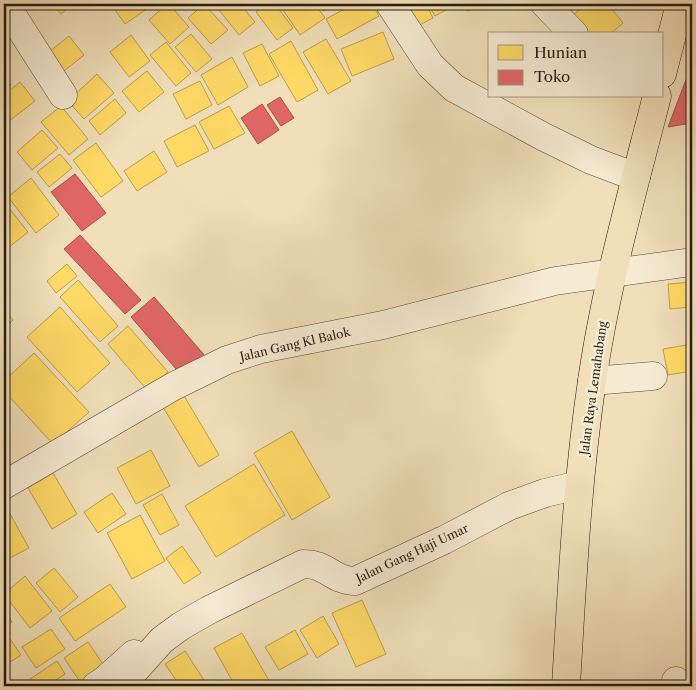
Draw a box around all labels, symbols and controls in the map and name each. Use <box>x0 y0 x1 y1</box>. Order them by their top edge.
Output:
legend <box>488 32 664 98</box>
text: Hunian <box>534 43 588 62</box>
text: Toko <box>534 67 570 86</box>
street label: Jalan Raya Lemahabang <box>576 320 610 458</box>
street label: Jalan Gang Kl Balok <box>236 324 353 364</box>
street label: Jalan Gang Haji Umar <box>352 520 471 586</box>

